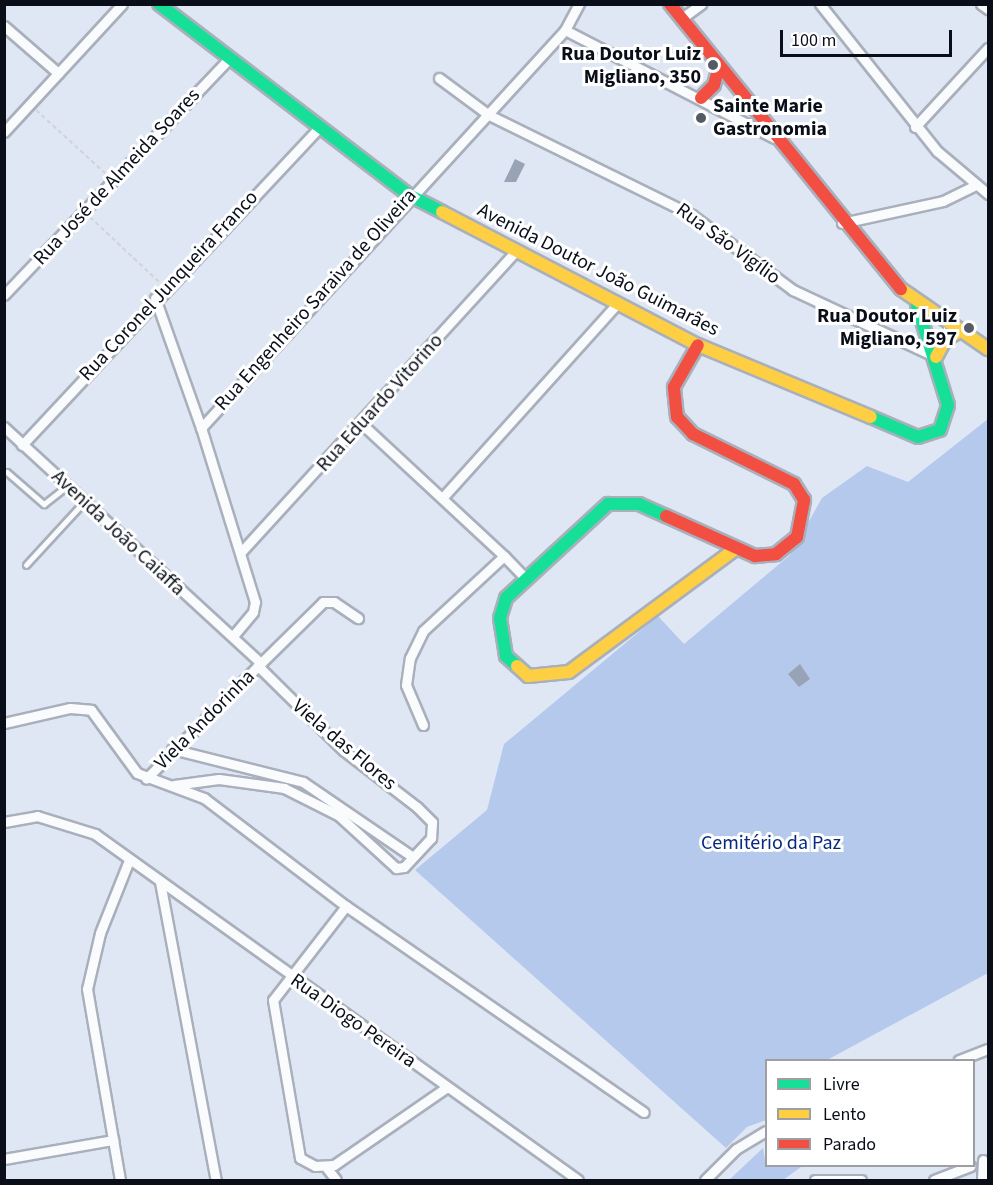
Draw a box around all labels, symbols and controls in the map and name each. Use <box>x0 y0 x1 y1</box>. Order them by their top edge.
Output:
scale bar <box>783 18 956 56</box>
text: 100 m <box>791 28 836 53</box>
place label: Rua Doutor Luiz Migliano, 350 <box>561 42 701 89</box>
marker: Rua Doutor Luiz Migliano, 350 <box>706 58 720 72</box>
street label: Rua José de Almeida Soares <box>29 84 205 270</box>
place label: Sainte Marie Gastronomia <box>713 94 827 141</box>
marker: Sainte Marie Gastronomia <box>694 111 708 125</box>
street label: Rua Engenheiro Saraiva de Oliveira <box>210 184 422 416</box>
street label: Rua Coronel Junqueira Franco <box>74 186 264 386</box>
street label: Avenida Doutor João Guimarães <box>473 198 723 342</box>
street label: Rua São Vigílio <box>671 198 785 290</box>
place label: Rua Doutor Luiz Migliano, 597 <box>817 304 957 351</box>
marker: Rua Doutor Luiz Migliano, 597 <box>962 321 976 335</box>
street label: Rua Eduardo Vitorino <box>312 329 448 477</box>
street label: Avenida João Caiaffa <box>46 465 190 601</box>
street label: Viela Andorinha <box>150 665 260 775</box>
street label: Viela das Flores <box>287 694 401 796</box>
park label: Cemitério da Paz <box>701 831 841 855</box>
street label: Rua Diogo Pereira <box>286 969 420 1073</box>
legend <box>765 1059 975 1167</box>
text: Livre <box>823 1072 860 1097</box>
text: Lento <box>823 1102 866 1127</box>
text: Parado <box>823 1132 876 1157</box>

